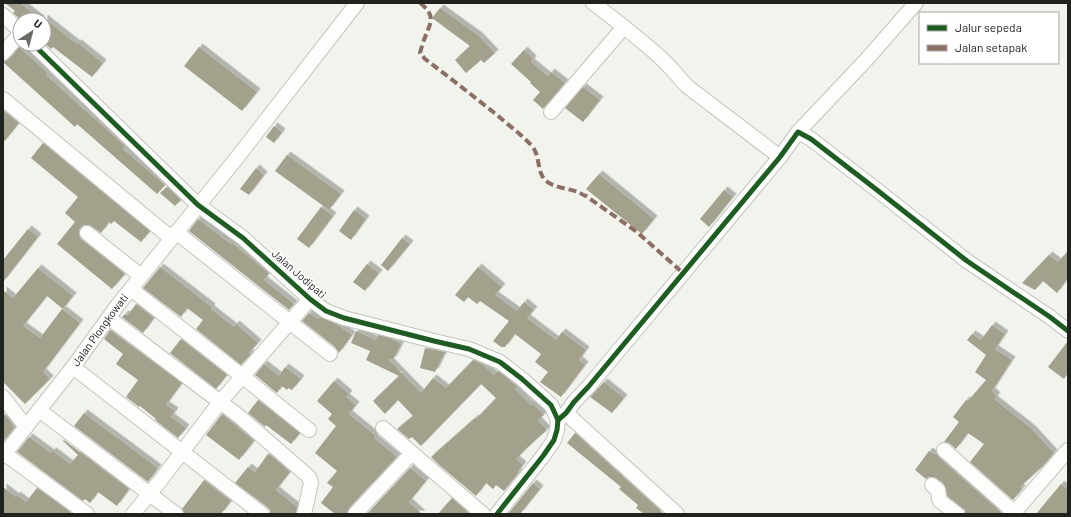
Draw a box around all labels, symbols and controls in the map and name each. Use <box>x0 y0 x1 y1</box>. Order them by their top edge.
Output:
north arrow <box>12 12 52 52</box>
legend <box>919 12 1059 64</box>
text: U <box>32 16 45 31</box>
text: Jalur sepeda <box>955 20 1022 34</box>
text: Jalan setapak <box>955 40 1027 54</box>
street label: Jalan Jodipati <box>269 246 329 301</box>
street label: Jalan Plongkowati <box>69 291 130 368</box>

